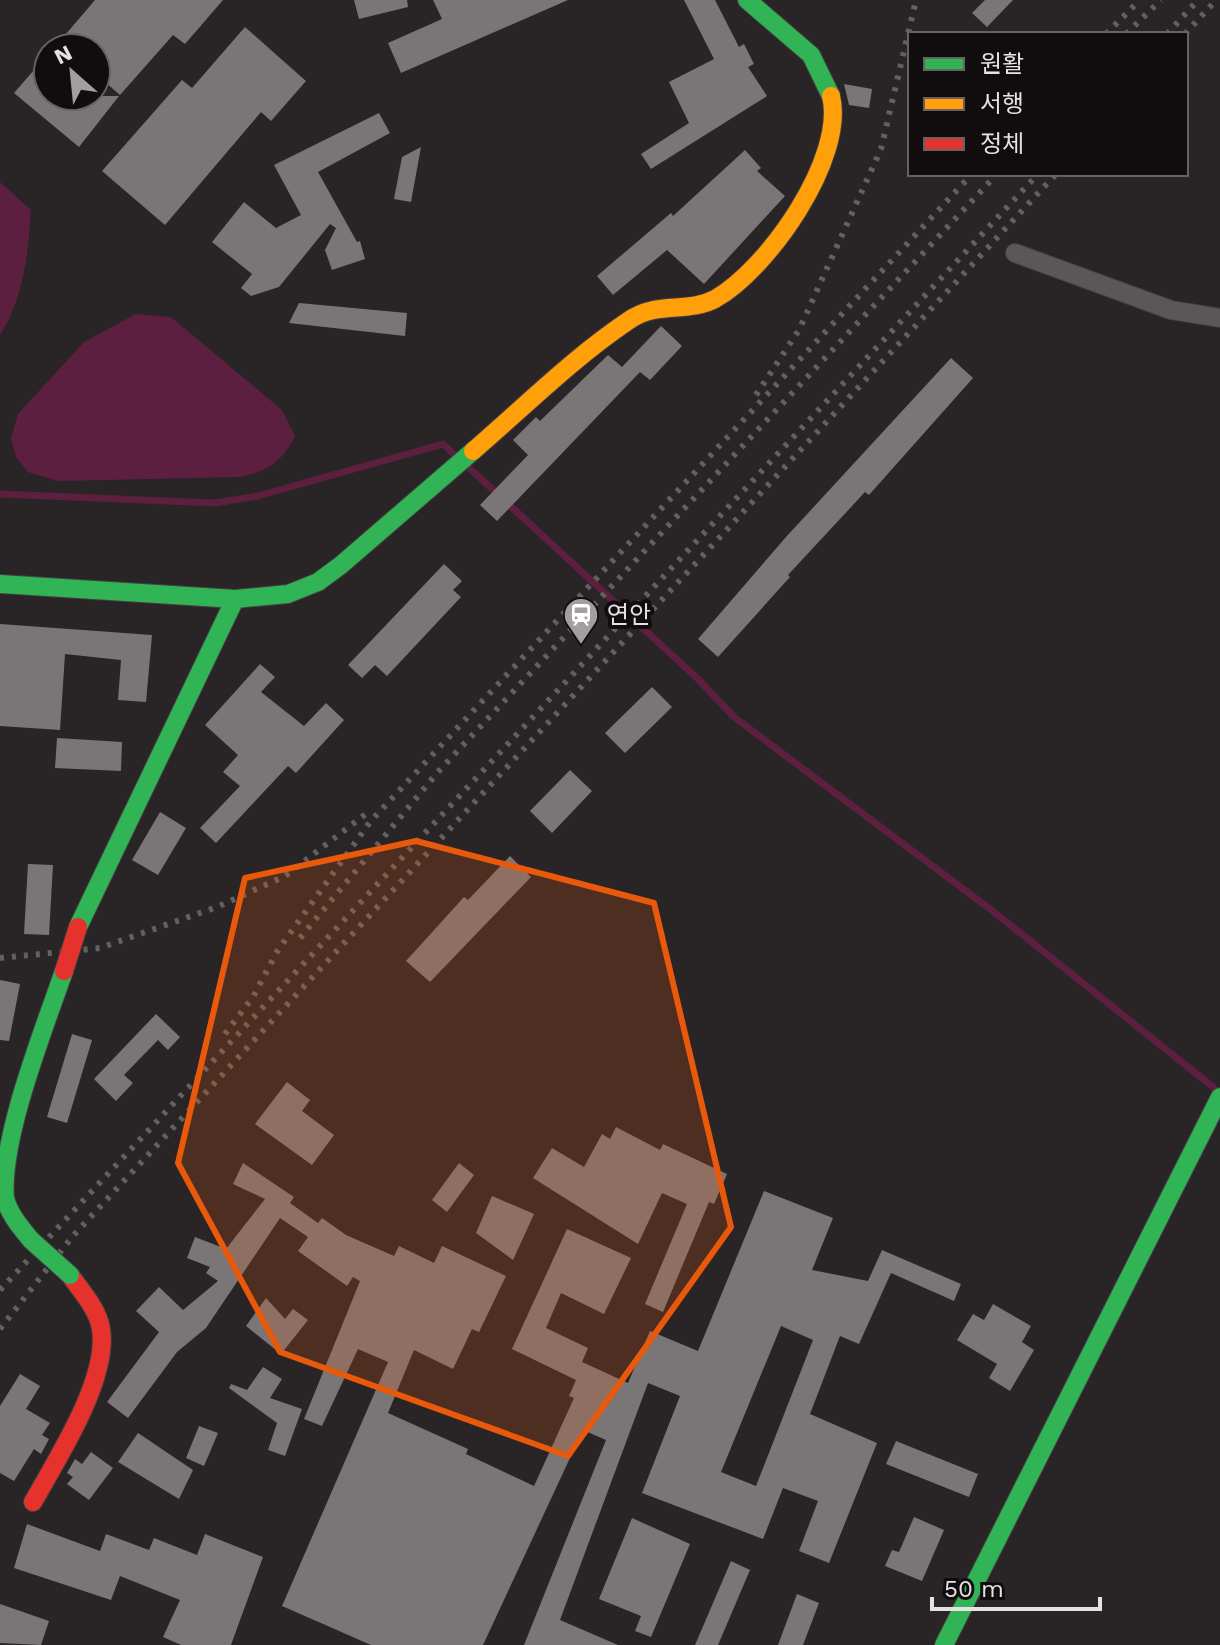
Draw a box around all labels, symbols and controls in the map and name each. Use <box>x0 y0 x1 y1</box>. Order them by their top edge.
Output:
north arrow <box>32 32 112 112</box>
legend <box>908 32 1188 176</box>
text: N <box>50 40 76 69</box>
text: 원활 <box>980 50 1024 78</box>
text: 서행 <box>980 90 1024 118</box>
text: 정체 <box>980 130 1024 158</box>
station icon: 연안 <box>562 596 600 646</box>
place label: 연안 <box>607 601 651 629</box>
scale bar <box>932 1561 1100 1611</box>
text: 50 m <box>944 1575 1004 1603</box>

